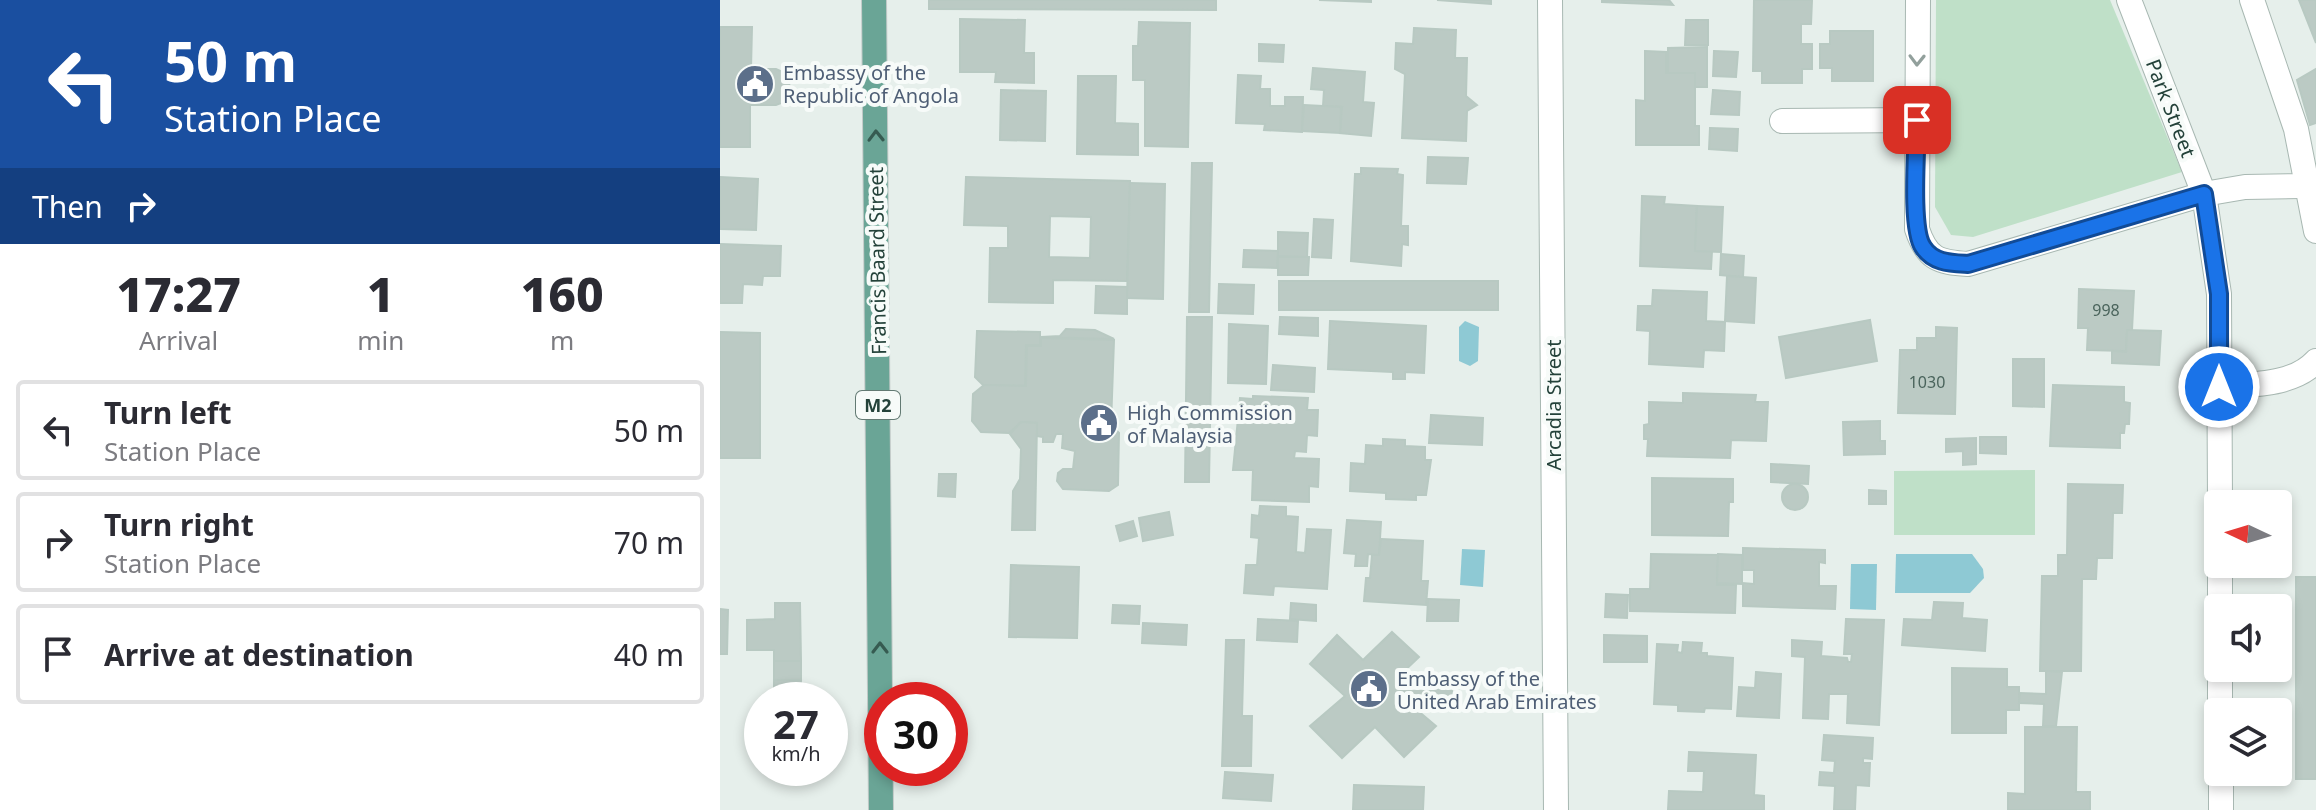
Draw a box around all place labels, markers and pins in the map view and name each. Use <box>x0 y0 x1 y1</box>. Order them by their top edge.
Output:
place label: Embassy of the Republic of Angola <box>783 59 959 109</box>
public building icon: Embassy of the Republic of Angola <box>734 63 776 105</box>
pin <box>1883 86 1951 154</box>
place label: High Commission of Malaysia <box>1127 399 1293 449</box>
public building icon: High Commission of Malaysia <box>1078 402 1120 444</box>
place label: Embassy of the United Arab Emirates <box>1397 665 1597 715</box>
public building icon: Embassy of the United Arab Emirates <box>1348 668 1390 710</box>

